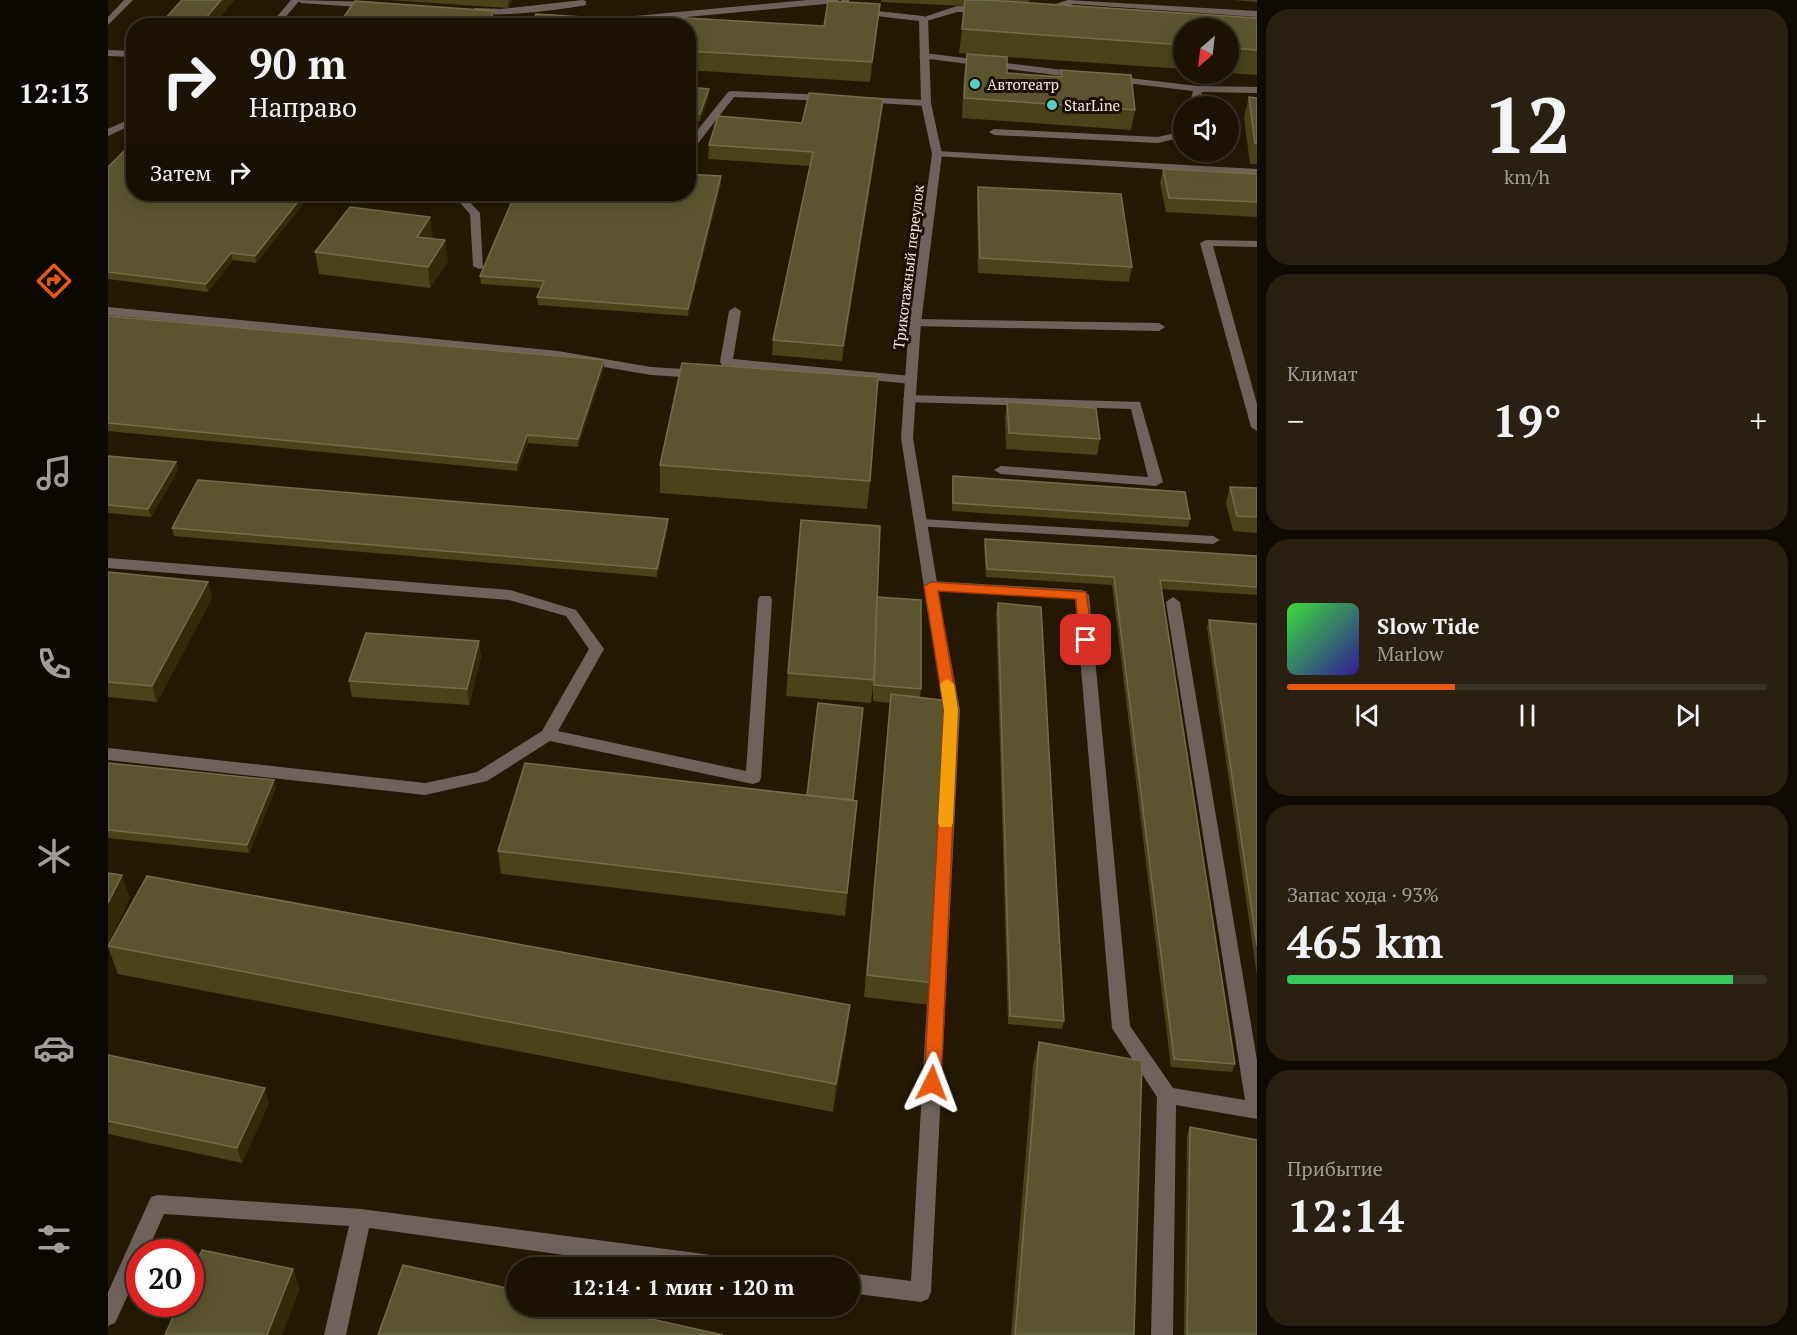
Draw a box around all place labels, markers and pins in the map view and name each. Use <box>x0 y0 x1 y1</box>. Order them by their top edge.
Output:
place label: Автотеатр <box>987 74 1059 94</box>
marker: Автотеатр <box>968 77 982 91</box>
place label: StarLine <box>1064 95 1120 115</box>
marker: StarLine <box>1045 98 1059 112</box>
pin <box>1060 614 1111 665</box>

